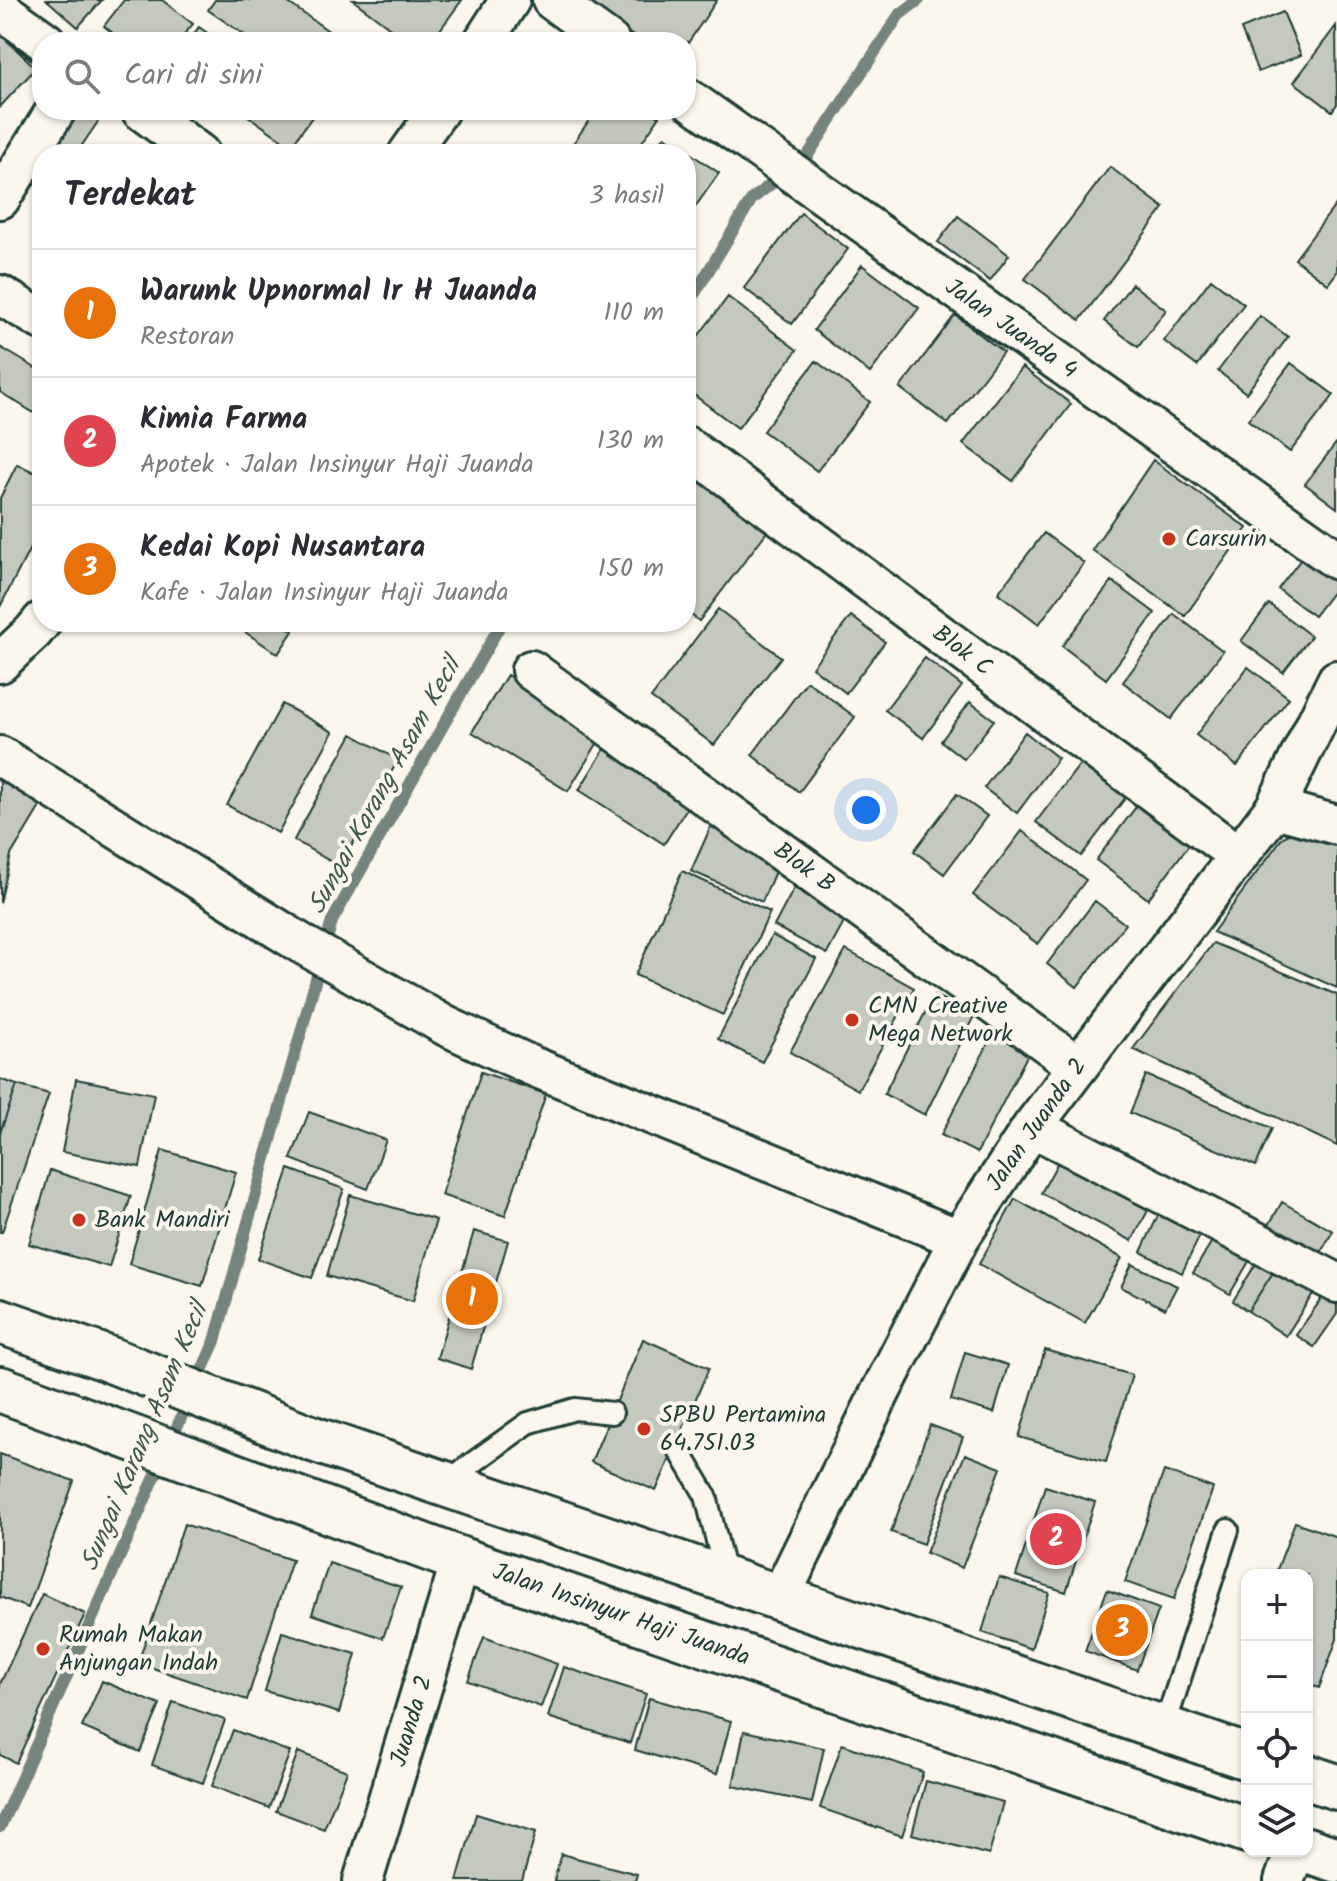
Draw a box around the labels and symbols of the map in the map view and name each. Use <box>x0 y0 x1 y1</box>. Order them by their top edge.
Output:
street label: Jalan Juanda 4 <box>936 269 1086 389</box>
place label: Carsurin <box>1185 520 1267 559</box>
marker: Carsurin <box>1160 530 1178 548</box>
street label: Blok C <box>923 615 1001 687</box>
water label: Sungai Karang Asam Kecil <box>297 646 475 922</box>
your location <box>846 790 886 830</box>
street label: Blok B <box>765 832 843 904</box>
place label: CMN Creative Mega Network <box>868 987 1013 1054</box>
marker: CMN Creative Mega Network <box>843 1011 861 1029</box>
street label: Jalan Juanda 2 <box>976 1050 1098 1200</box>
place label: Bank Mandiri <box>95 1201 231 1240</box>
marker: Bank Mandiri <box>70 1211 88 1229</box>
pin: 1 <box>446 1269 498 1329</box>
water label: Sungai Karang Asam Kecil <box>69 1292 222 1578</box>
place label: SPBU Pertamina 64.751.03 <box>660 1396 826 1463</box>
marker: SPBU Pertamina 64.751.03 <box>635 1420 653 1438</box>
pin: 2 <box>1030 1509 1082 1569</box>
street label: Jalan Insinyur Haji Juanda <box>487 1553 755 1677</box>
pin: 3 <box>1096 1600 1148 1660</box>
place label: Rumah Makan Anjungan Indah <box>59 1616 218 1683</box>
marker: Rumah Makan Anjungan Indah <box>34 1640 52 1658</box>
street label: Juanda 2 <box>380 1671 444 1771</box>

